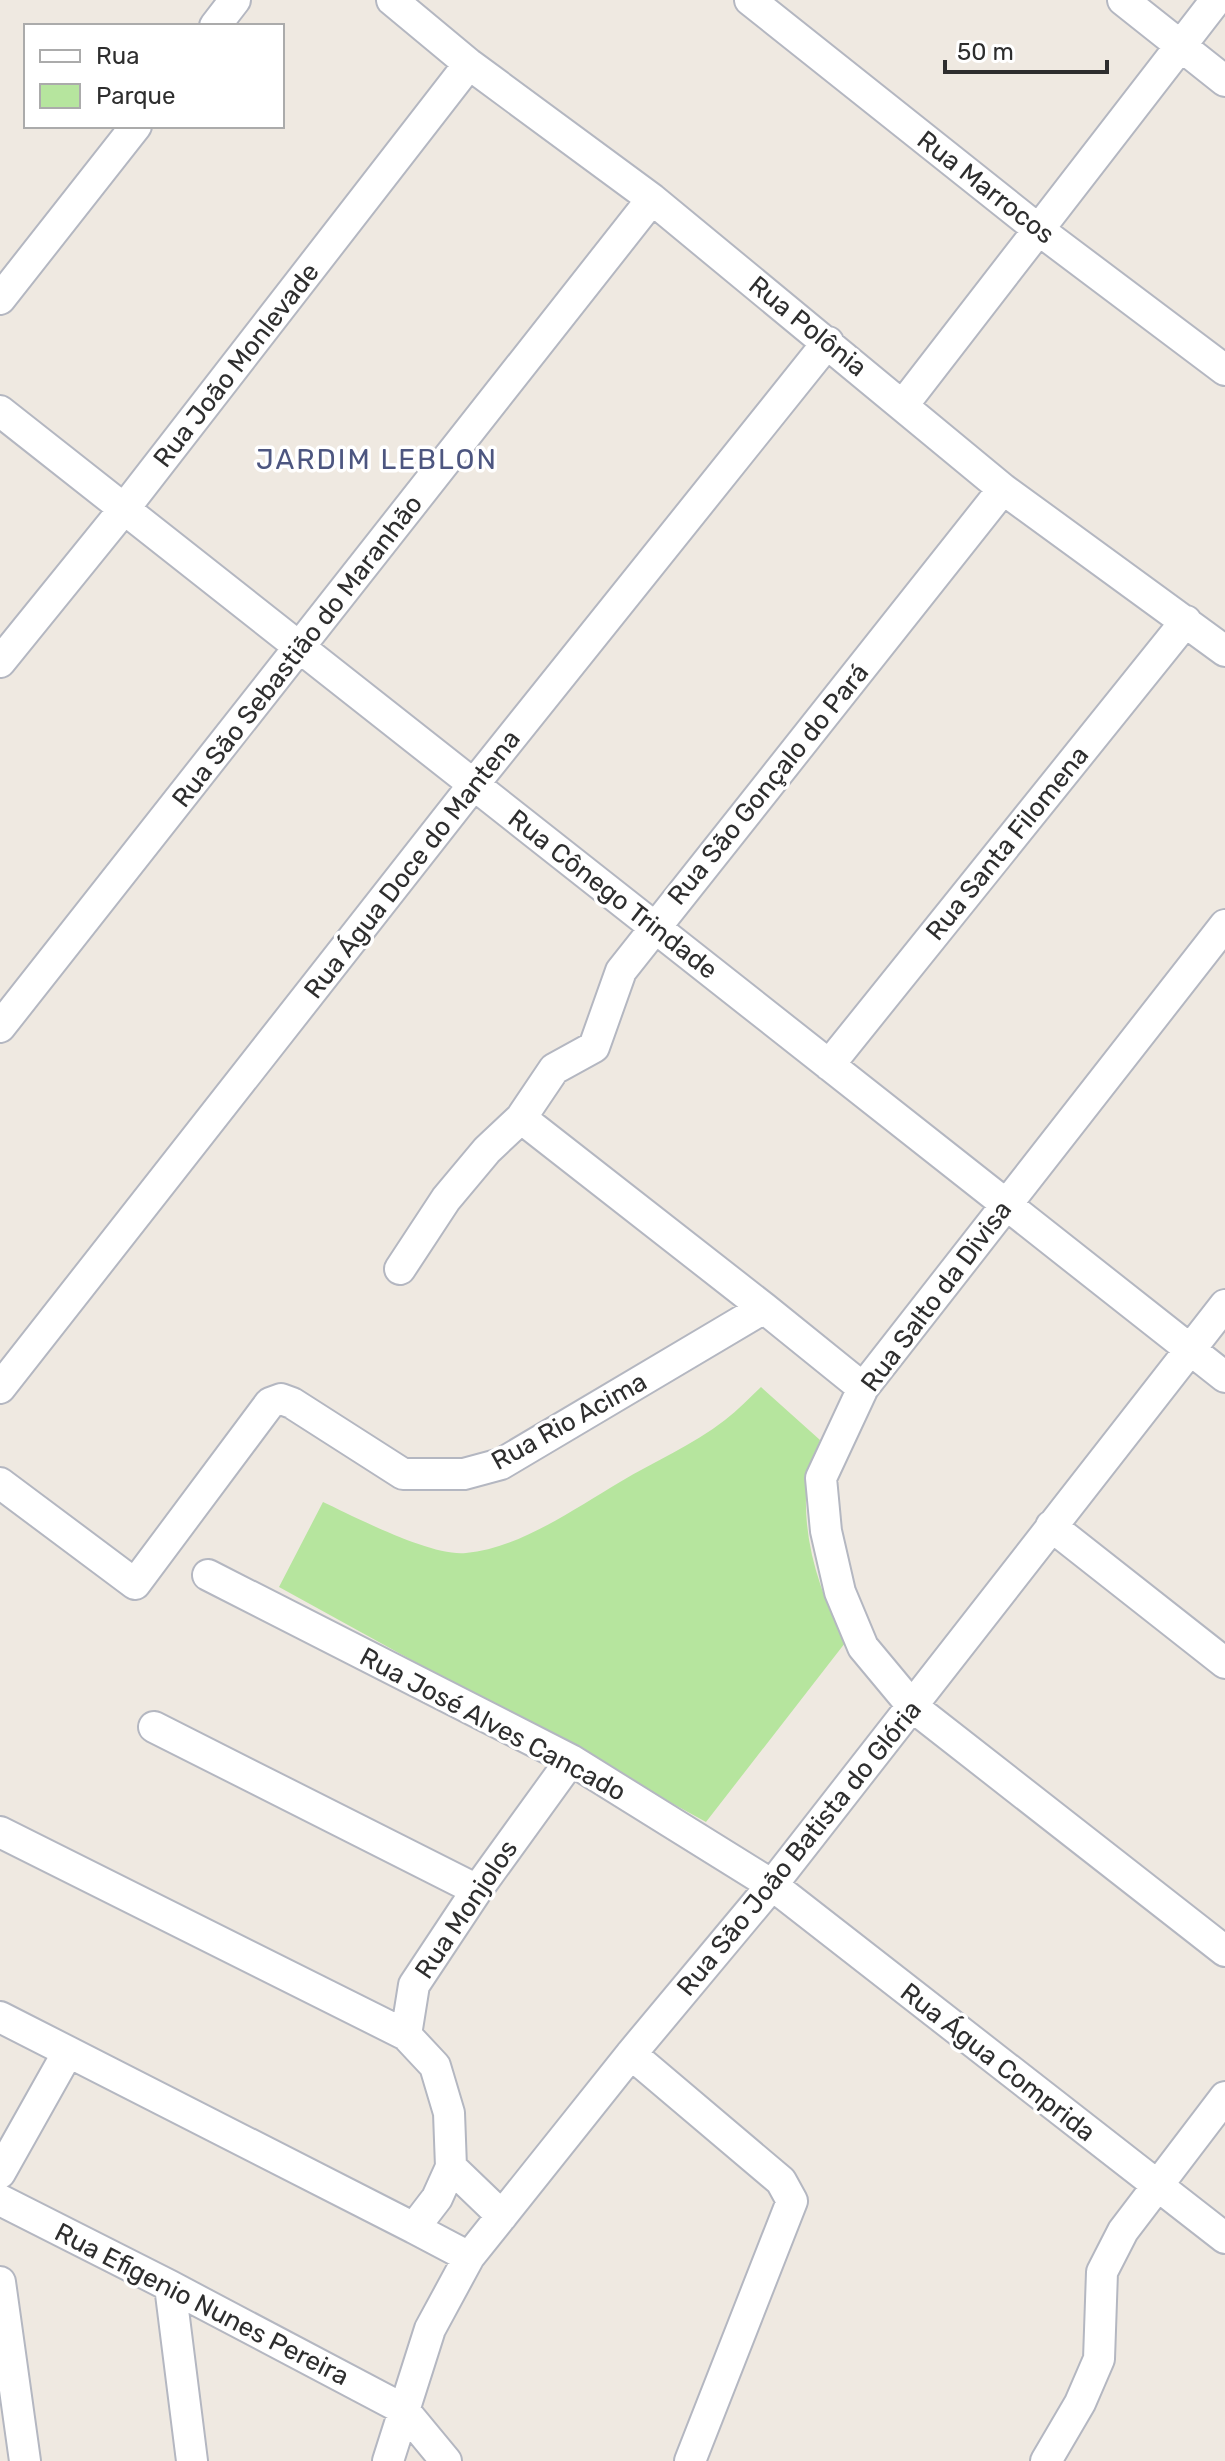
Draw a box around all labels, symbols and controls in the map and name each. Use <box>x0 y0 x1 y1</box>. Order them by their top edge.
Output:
legend <box>24 24 284 128</box>
scale bar <box>945 24 1107 74</box>
text: 50 m <box>957 38 1014 66</box>
text: Rua <box>96 42 139 70</box>
text: Parque <box>96 82 175 110</box>
street label: Rua Marrocos <box>911 124 1060 251</box>
street label: Rua João Monlevade <box>147 257 326 474</box>
street label: Rua Polônia <box>743 270 873 383</box>
district label: JARDIM LEBLON <box>256 443 498 476</box>
street label: Rua São Sebastião do Maranhão <box>166 489 429 814</box>
street label: Rua São Gonçalo do Pará <box>661 657 875 911</box>
street label: Rua Água Doce do Mantena <box>298 724 527 1005</box>
street label: Rua Santa Filomena <box>920 740 1095 947</box>
street label: Rua Cônego Trindade <box>502 803 723 986</box>
street label: Rua Salto da Divisa <box>855 1195 1018 1398</box>
street label: Rua Rio Acima <box>486 1366 652 1477</box>
street label: Rua José Alves Cancado <box>355 1641 631 1808</box>
street label: Rua São João Batista do Glória <box>671 1695 928 2002</box>
street label: Rua Monjolos <box>409 1834 524 1985</box>
street label: Rua Água Comprida <box>894 1977 1101 2148</box>
street label: Rua Efigenio Nunes Pereira <box>50 2217 354 2392</box>

